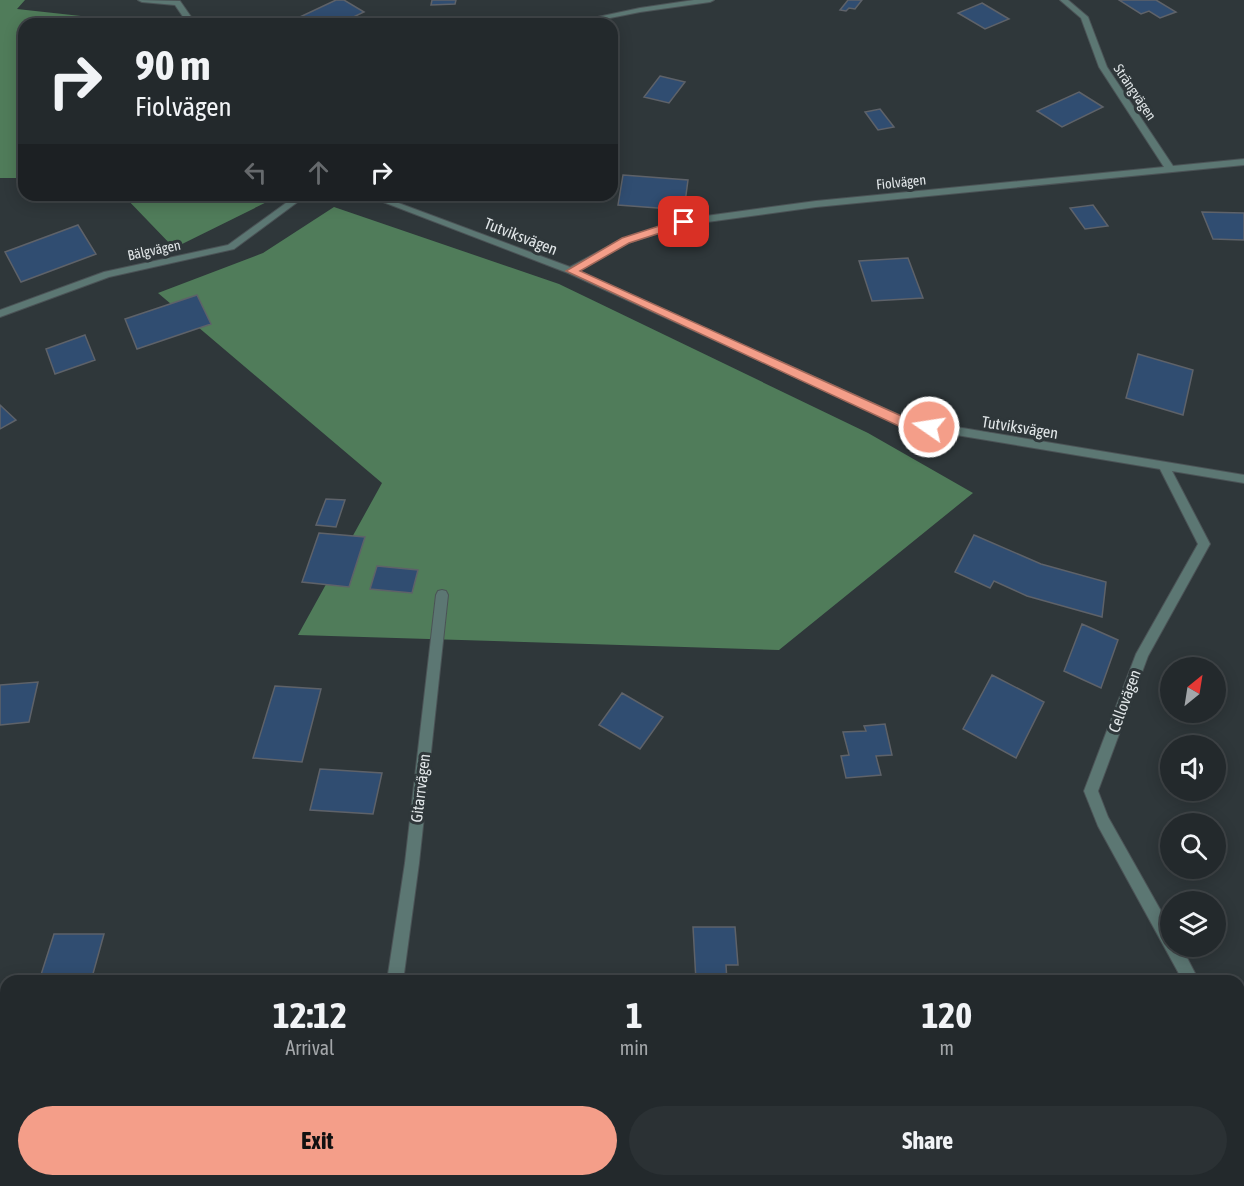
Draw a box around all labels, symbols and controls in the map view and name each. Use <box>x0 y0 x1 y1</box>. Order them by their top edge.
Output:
text: 90 m <box>135 41 210 89</box>
icon: right <box>36 42 114 120</box>
street label: Strängvägen <box>1110 61 1160 123</box>
text: Fiolvägen <box>135 91 232 122</box>
icon: left <box>239 156 272 189</box>
icon: ahead <box>302 156 335 189</box>
icon: right <box>365 156 398 189</box>
street label: Fiolvägen <box>875 171 927 193</box>
pin <box>658 196 709 247</box>
icon: arrive <box>667 205 700 238</box>
street label: Tutviksvägen <box>481 214 560 259</box>
street label: Bälgvägen <box>126 237 182 263</box>
position arrow <box>897 395 961 459</box>
street label: Tutviksvägen <box>980 412 1059 443</box>
north arrow <box>1160 657 1226 723</box>
map controls <box>1160 657 1226 957</box>
street label: Cellovägen <box>1104 667 1145 735</box>
button: sound <box>1160 735 1226 801</box>
street label: Gitarrvägen <box>407 753 434 824</box>
button: search <box>1160 813 1226 879</box>
button: layers <box>1160 891 1226 957</box>
text: 12:12 <box>273 994 347 1036</box>
text: 1 <box>626 994 643 1036</box>
text: 120 <box>921 994 972 1036</box>
text: Arrival <box>285 1036 334 1059</box>
text: min <box>620 1036 649 1059</box>
text: m <box>940 1036 954 1059</box>
button: Exit <box>18 1106 617 1175</box>
button: Share <box>629 1106 1227 1175</box>

